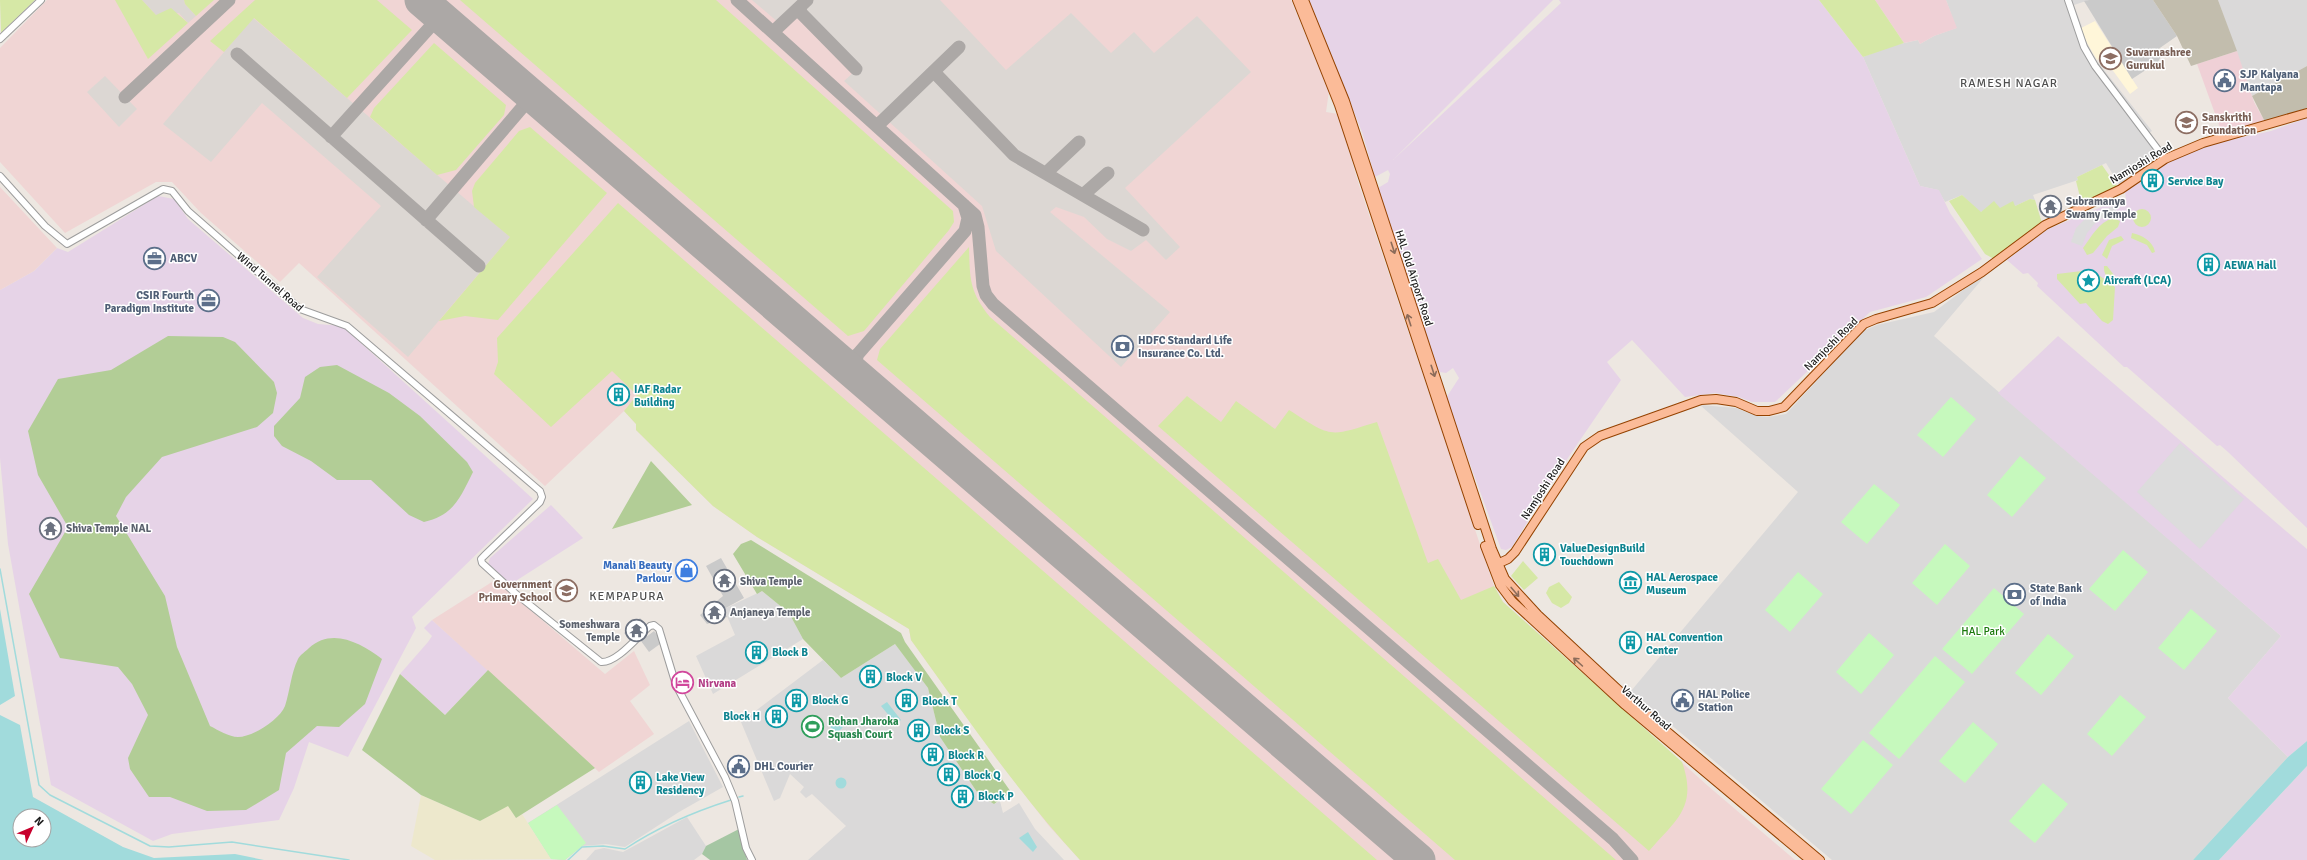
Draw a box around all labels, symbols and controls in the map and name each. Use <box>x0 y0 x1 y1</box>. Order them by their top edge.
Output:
school or university icon: Suvarnashree Gurukul <box>2098 45 2124 71</box>
place label: Suvarnashree Gurukul <box>2126 46 2192 72</box>
public building icon: SJP Kalyana Mantapa <box>2212 67 2238 93</box>
place label: SJP Kalyana Mantapa <box>2240 68 2299 94</box>
district label: RAMESH NAGAR <box>1960 76 2058 91</box>
school or university icon: Sanskrithi Foundation <box>2173 110 2199 136</box>
place label: Sanskrithi Foundation <box>2202 111 2256 137</box>
street label: Namjoshi Road <box>2108 139 2175 187</box>
building icon: Service Bay <box>2140 168 2166 194</box>
place label: Service Bay <box>2168 175 2224 188</box>
temple icon: Subramanya Swamy Temple <box>2038 194 2064 220</box>
place label: Subramanya Swamy Temple <box>2066 195 2137 221</box>
street label: HAL Old Airport Road <box>1392 228 1436 328</box>
one-way arrow <box>1390 241 1397 254</box>
office icon: ABCV <box>141 245 167 271</box>
street label: Wind Tunnel Road <box>234 250 306 315</box>
place label: ABCV <box>170 252 198 265</box>
building icon: AEWA Hall <box>2195 252 2221 278</box>
place label: AEWA Hall <box>2224 259 2277 272</box>
place icon: Aircraft (LCA) <box>2075 267 2101 293</box>
place label: Aircraft (LCA) <box>2104 274 2172 287</box>
office icon: CSIR Fourth Paradigm Institute <box>196 288 222 314</box>
place label: CSIR Fourth Paradigm Institute <box>104 289 195 315</box>
one-way arrow <box>1405 313 1412 326</box>
street label: Namjoshi Road <box>1802 314 1861 373</box>
bank icon: HDFC Standard Life Insurance Co. Ltd. <box>1109 333 1135 359</box>
place label: HDFC Standard Life Insurance Co. Ltd. <box>1138 334 1233 360</box>
one-way arrow <box>1430 364 1437 377</box>
building icon: IAF Radar Building <box>605 382 631 408</box>
place label: IAF Radar Building <box>634 383 682 409</box>
street label: Namjoshi Road <box>1518 456 1568 522</box>
temple icon: Shiva Temple NAL <box>37 515 63 541</box>
place label: Shiva Temple NAL <box>66 522 151 535</box>
building icon: ValueDesignBuild Touchdown <box>1531 541 1557 567</box>
place label: ValueDesignBuild Touchdown <box>1560 542 1645 568</box>
shop icon: Manali Beauty Parlour <box>674 558 700 584</box>
place label: Manali Beauty Parlour <box>603 559 673 585</box>
temple icon: Shiva Temple <box>711 568 737 594</box>
museum icon: HAL Aerospace Museum <box>1618 570 1644 596</box>
place label: HAL Aerospace Museum <box>1646 571 1719 597</box>
place label: Shiva Temple <box>740 575 803 588</box>
school or university icon: Government Primary School <box>554 577 580 603</box>
place label: Government Primary School <box>478 578 553 604</box>
bank icon: State Bank of India <box>2002 581 2028 607</box>
place label: State Bank of India <box>2030 582 2082 608</box>
one-way arrow <box>1511 586 1520 597</box>
district label: KEMPAPURA <box>589 589 665 604</box>
temple icon: Anjaneya Temple <box>701 599 727 625</box>
place label: Anjaneya Temple <box>730 606 811 619</box>
temple icon: Someshwara Temple <box>623 617 649 643</box>
place label: Someshwara Temple <box>559 618 621 644</box>
park label: HAL Park <box>1961 625 2005 638</box>
building icon: HAL Convention Center <box>1618 630 1644 656</box>
place label: HAL Convention Center <box>1646 631 1723 657</box>
building icon: Block B <box>743 639 769 665</box>
place label: Block B <box>772 646 808 659</box>
one-way arrow <box>1573 657 1583 667</box>
building icon: Block V <box>857 664 883 690</box>
hotel icon: Nirvana <box>670 670 696 696</box>
place label: Block V <box>886 671 922 684</box>
place label: Nirvana <box>698 677 737 690</box>
street label: Varthur Road <box>1618 683 1674 733</box>
building icon: Block G <box>783 687 809 713</box>
public building icon: HAL Police Station <box>1670 687 1696 713</box>
building icon: Block T <box>894 688 920 714</box>
place label: HAL Police Station <box>1698 688 1750 714</box>
place label: Block G <box>812 694 848 707</box>
place label: Block T <box>922 695 957 708</box>
building icon: Block H <box>763 703 789 729</box>
place label: Block H <box>723 710 760 723</box>
sports icon: Rohan Jharoka Squash Court <box>799 714 825 740</box>
place label: Rohan Jharoka Squash Court <box>828 715 899 741</box>
building icon: Block S <box>906 717 932 743</box>
place label: Block S <box>934 724 969 737</box>
building icon: Block R <box>919 742 945 768</box>
place label: Block R <box>948 749 984 762</box>
public building icon: DHL Courier <box>726 753 752 779</box>
place label: DHL Courier <box>754 760 814 773</box>
building icon: Block Q <box>935 762 961 788</box>
place label: Block Q <box>964 769 1001 782</box>
building icon: Lake View Residency <box>627 770 653 796</box>
place label: Lake View Residency <box>656 771 705 797</box>
building icon: Block P <box>950 783 976 809</box>
place label: Block P <box>978 790 1014 803</box>
north arrow <box>12 808 52 848</box>
text: N <box>31 814 46 829</box>

